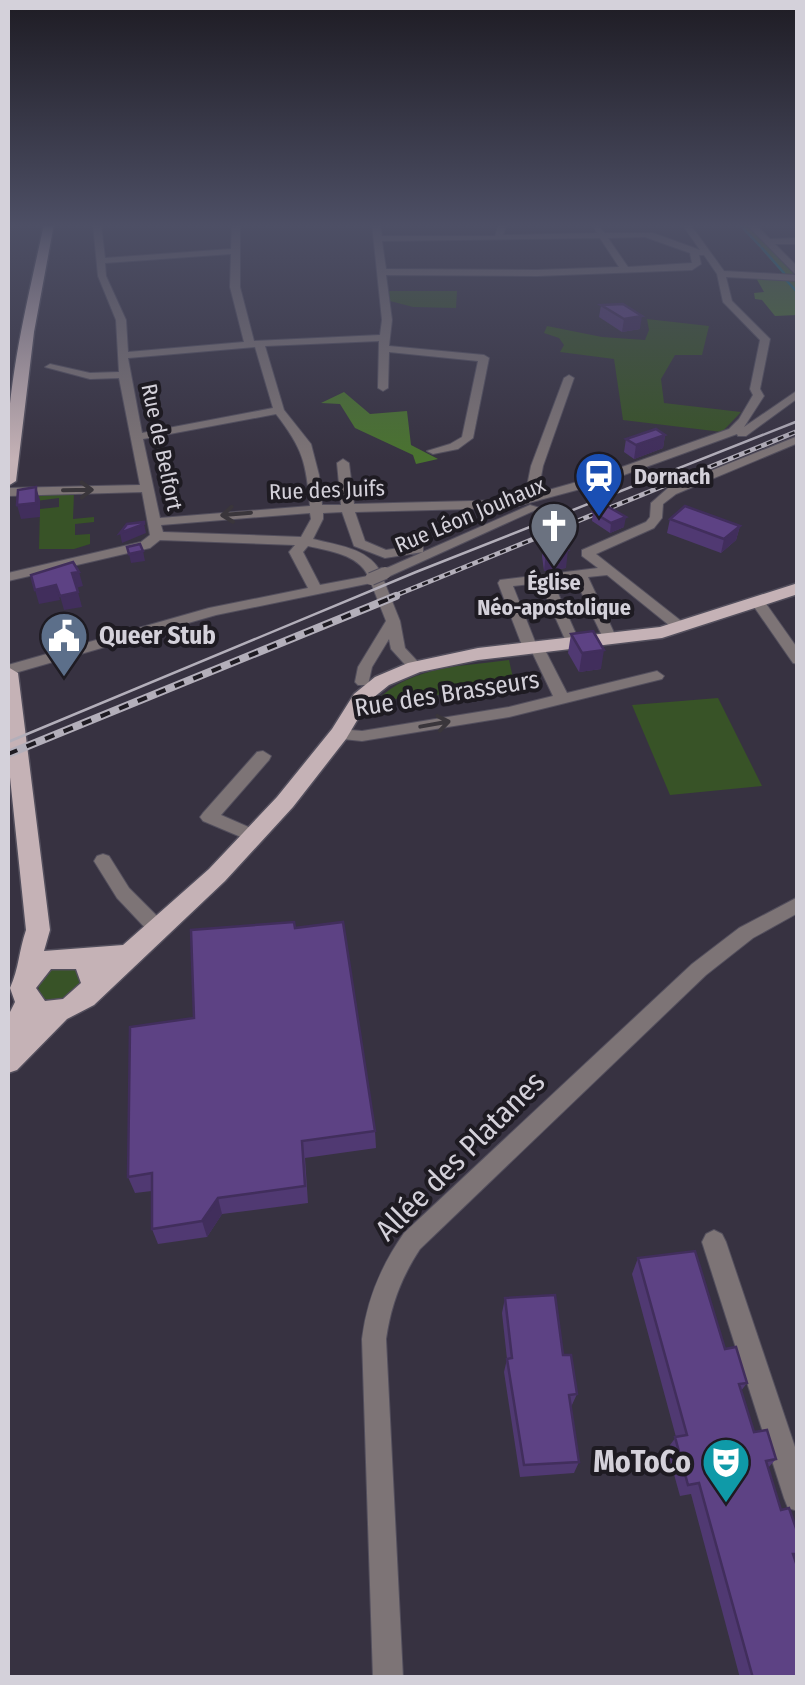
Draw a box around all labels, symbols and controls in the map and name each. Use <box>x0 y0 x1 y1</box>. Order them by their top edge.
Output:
street label: Rue de Belfort <box>135 381 189 514</box>
station icon: Dornach <box>573 450 625 518</box>
place label: Dornach <box>634 463 710 490</box>
street label: Rue Léon Jouhaux <box>391 471 550 559</box>
street label: Rue des Juifs <box>269 474 385 506</box>
one-way arrow <box>60 480 93 500</box>
church icon: Église Néo-apostolique <box>528 500 580 568</box>
one-way arrow <box>220 505 252 524</box>
place label: Église Néo-apostolique <box>477 569 631 621</box>
public building icon: Queer Stub <box>38 610 90 678</box>
place label: Queer Stub <box>99 621 216 651</box>
street label: Rue des Brasseurs <box>353 665 541 723</box>
one-way arrow <box>419 714 451 733</box>
street label: Allée des Platanes <box>368 1064 552 1248</box>
theatre icon: MoToCo <box>700 1436 752 1504</box>
place label: MoToCo <box>593 1444 691 1480</box>

